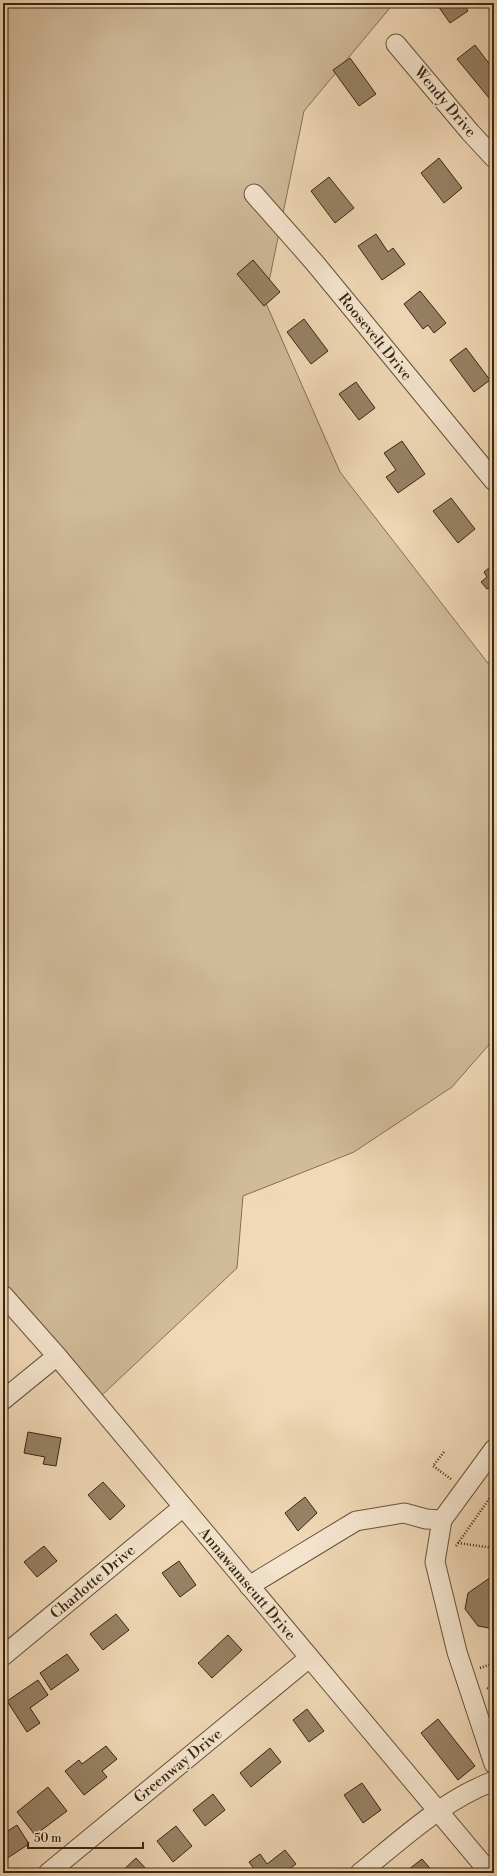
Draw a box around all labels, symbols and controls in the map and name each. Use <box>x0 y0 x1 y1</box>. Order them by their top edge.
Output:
street label: Wendy Drive <box>409 62 480 141</box>
street label: Roosevelt Drive <box>334 289 416 385</box>
street label: Annawamscutt Drive <box>194 1523 300 1644</box>
street label: Charlotte Drive <box>47 1541 139 1623</box>
street label: Greenway Drive <box>130 1725 226 1807</box>
scale bar <box>28 1824 143 1850</box>
text: 50 m <box>34 1831 62 1846</box>

